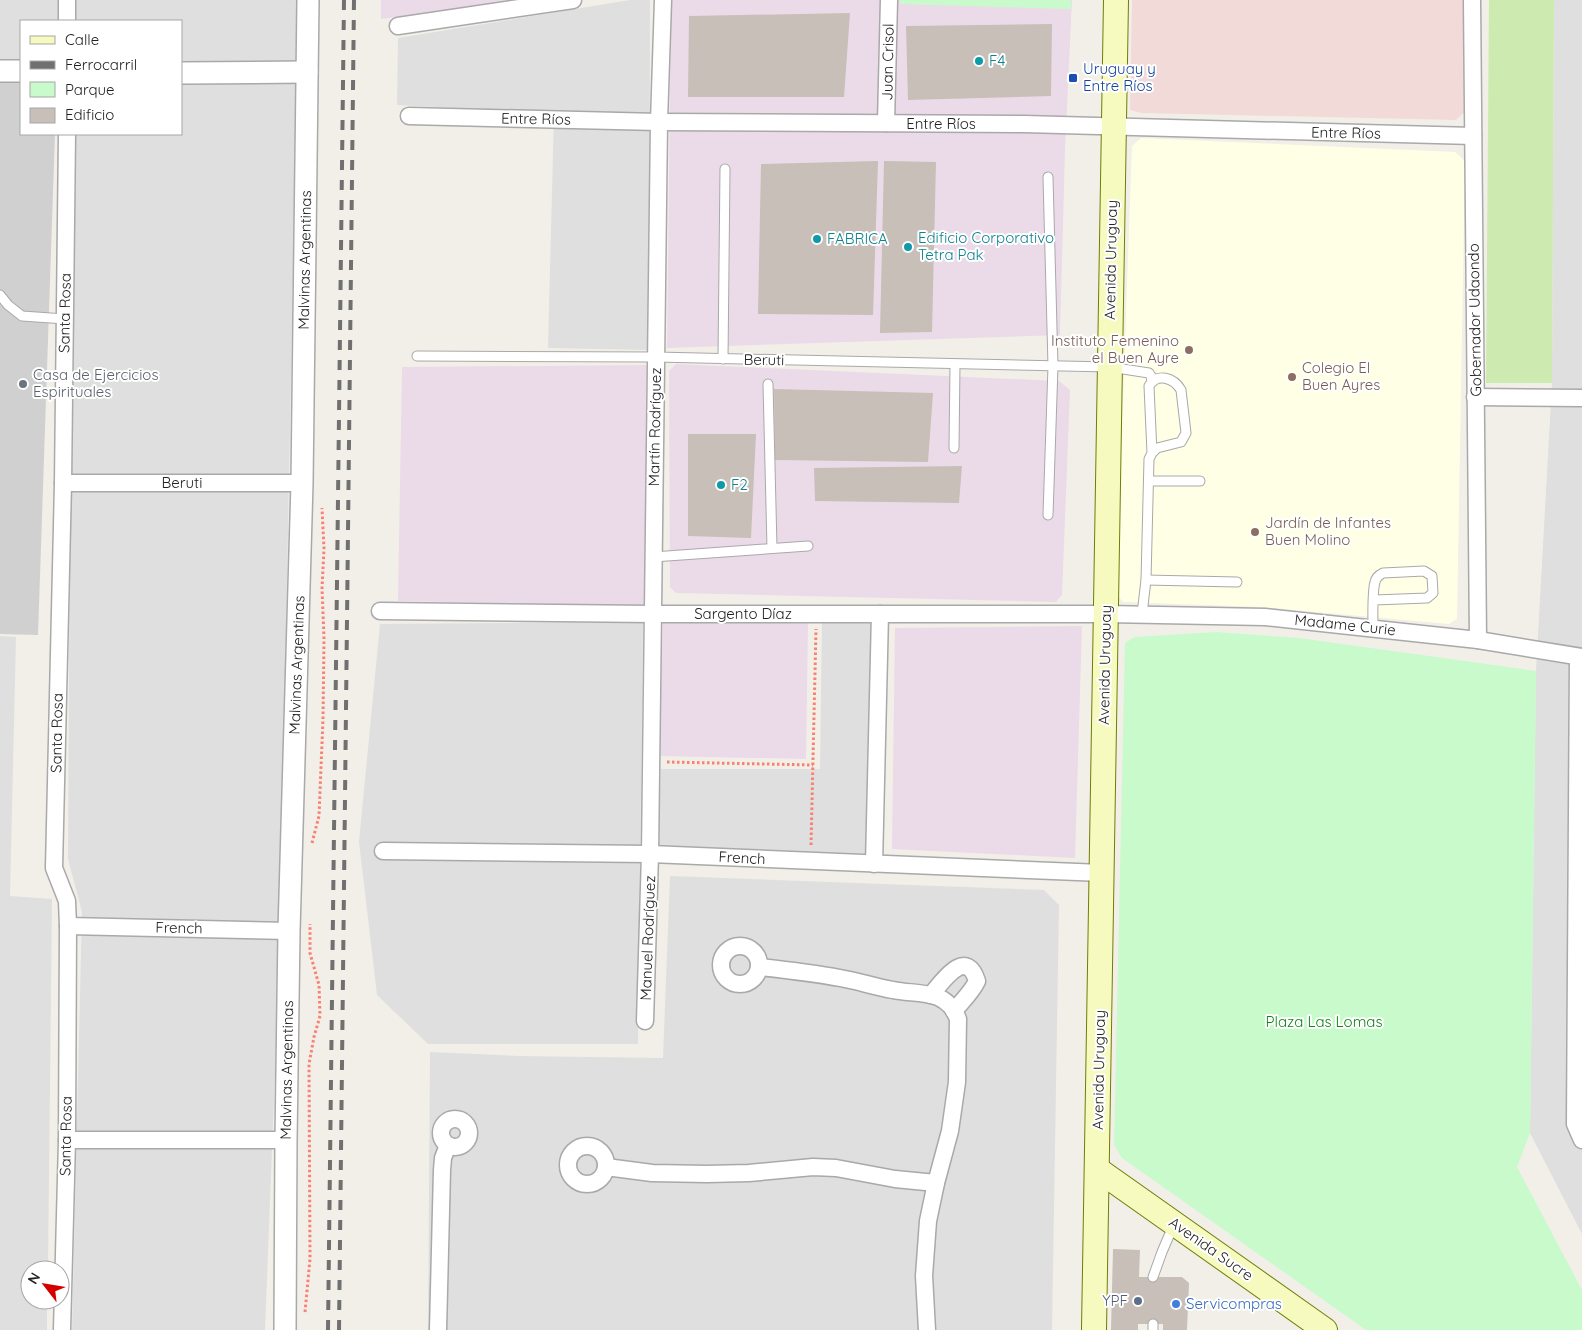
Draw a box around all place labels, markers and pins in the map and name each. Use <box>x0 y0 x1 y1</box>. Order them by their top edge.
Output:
place label: F4 <box>989 51 1005 70</box>
marker: F4 <box>973 55 985 67</box>
place label: Uruguay y Entre Ríos <box>1083 59 1156 95</box>
marker: Uruguay y Entre Ríos <box>1067 72 1079 84</box>
place label: Edificio Corporativo Tetra Pak <box>918 228 1054 264</box>
place label: FABRICA <box>827 229 888 248</box>
marker: FABRICA <box>811 233 823 245</box>
marker: Edificio Corporativo Tetra Pak <box>902 241 914 253</box>
place label: Instituto Femenino el Buen Ayre <box>1051 331 1179 367</box>
marker: Instituto Femenino el Buen Ayre <box>1183 344 1195 356</box>
place label: Colegio El Buen Ayres <box>1302 358 1380 394</box>
place label: Casa de Ejercicios Espirituales <box>33 365 158 401</box>
marker: Colegio El Buen Ayres <box>1286 371 1298 383</box>
marker: Casa de Ejercicios Espirituales <box>17 378 29 390</box>
place label: F2 <box>731 475 748 494</box>
marker: F2 <box>715 479 727 491</box>
place label: Jardín de Infantes Buen Molino <box>1265 513 1391 549</box>
marker: Jardín de Infantes Buen Molino <box>1249 526 1261 538</box>
place label: YPF <box>1102 1291 1128 1310</box>
place label: Servicompras <box>1186 1294 1282 1313</box>
marker: YPF <box>1132 1295 1144 1307</box>
marker: Servicompras <box>1170 1298 1182 1310</box>

